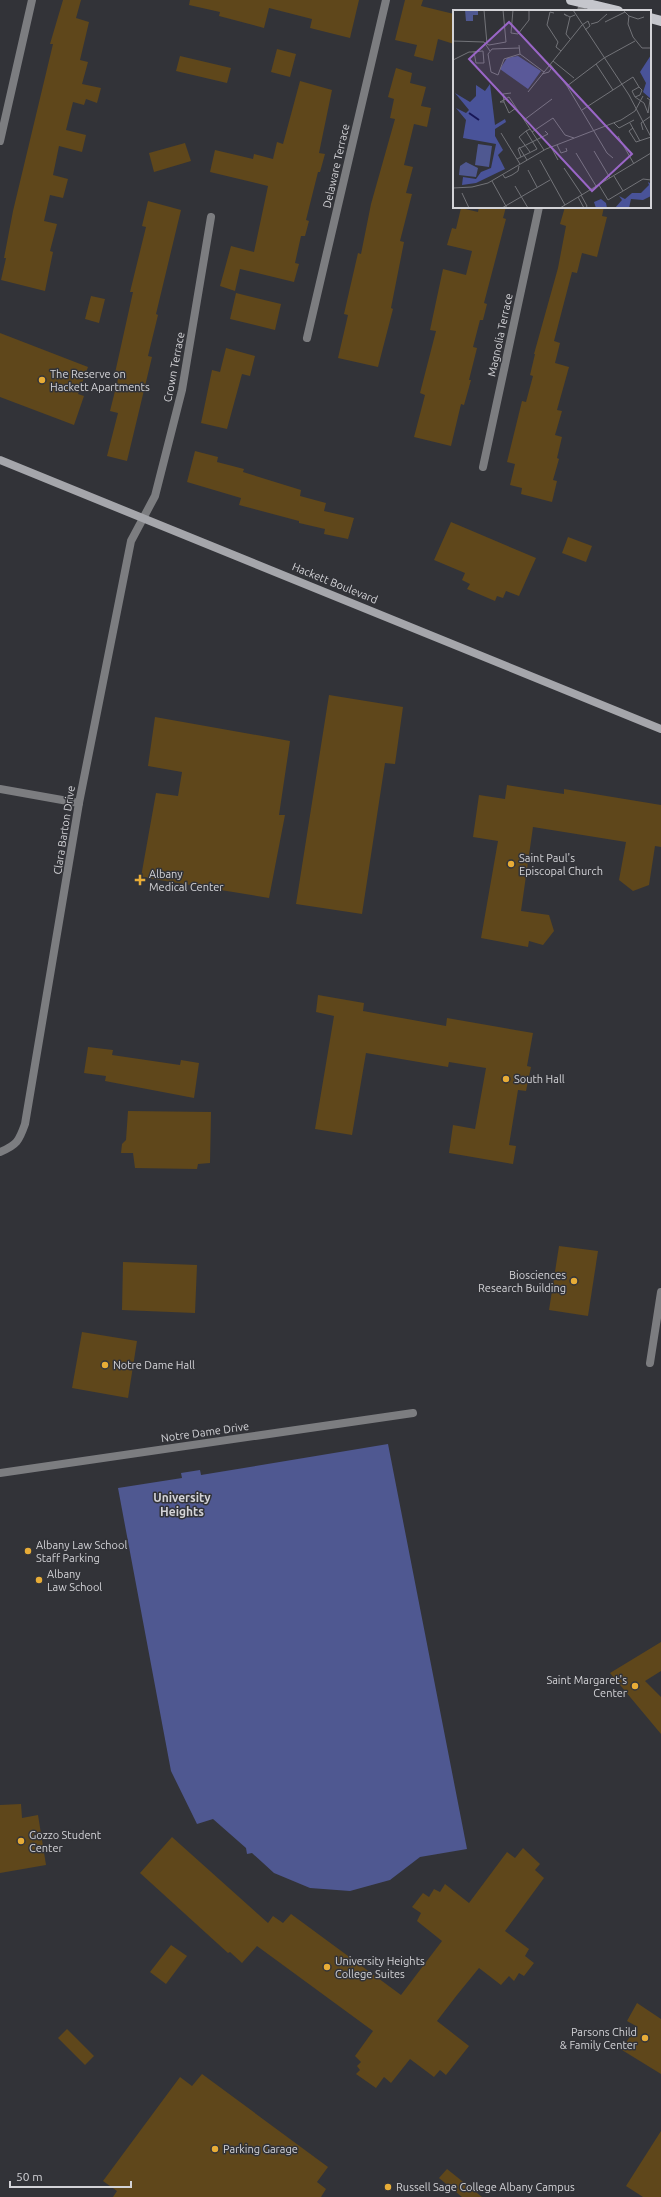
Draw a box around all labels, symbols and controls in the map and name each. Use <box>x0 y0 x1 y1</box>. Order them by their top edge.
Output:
inset map <box>453 10 651 208</box>
street label: Delaware Terrace <box>320 123 352 209</box>
street label: Magnolia Terrace <box>485 292 515 378</box>
street label: Crown Terrace <box>161 331 187 403</box>
place label: The Reserve on Hackett Apartments <box>50 368 150 393</box>
marker: The Reserve on Hackett Apartments <box>37 375 47 385</box>
street label: Hackett Boulevard <box>290 560 380 606</box>
street label: Clara Barton Drive <box>51 785 77 875</box>
place label: Saint Paul's Episcopal Church <box>519 852 603 877</box>
marker: Saint Paul's Episcopal Church <box>506 859 516 869</box>
place label: Albany Medical Center <box>149 868 224 893</box>
marker: Albany Medical Center <box>134 874 146 886</box>
place label: South Hall <box>514 1073 565 1085</box>
marker: South Hall <box>501 1074 511 1084</box>
place label: Biosciences Research Building <box>478 1269 566 1294</box>
marker: Biosciences Research Building <box>569 1276 579 1286</box>
place label: Notre Dame Hall <box>113 1359 195 1371</box>
marker: Notre Dame Hall <box>100 1360 110 1370</box>
street label: Notre Dame Drive <box>160 1420 250 1444</box>
district label: University Heights <box>153 1491 211 1518</box>
place label: Albany Law School Staff Parking <box>36 1539 127 1564</box>
marker: Albany Law School Staff Parking <box>23 1546 33 1556</box>
place label: Albany Law School <box>47 1568 102 1593</box>
marker: Albany Law School <box>34 1575 44 1585</box>
place label: Saint Margaret's Center <box>546 1674 628 1699</box>
marker: Saint Margaret's Center <box>630 1681 640 1691</box>
place label: Gozzo Student Center <box>29 1829 102 1854</box>
marker: Gozzo Student Center <box>16 1836 26 1846</box>
place label: University Heights College Suites <box>335 1955 425 1980</box>
marker: University Heights College Suites <box>322 1962 332 1972</box>
place label: Parsons Child & Family Center <box>560 2026 638 2051</box>
marker: Parsons Child & Family Center <box>640 2033 650 2043</box>
place label: Parking Garage <box>223 2143 298 2155</box>
marker: Parking Garage <box>210 2144 220 2154</box>
scale bar <box>10 2163 131 2189</box>
text: 50 m <box>16 2170 43 2183</box>
place label: Russell Sage College Albany Campus <box>396 2181 575 2193</box>
marker: Russell Sage College Albany Campus <box>383 2182 393 2192</box>

